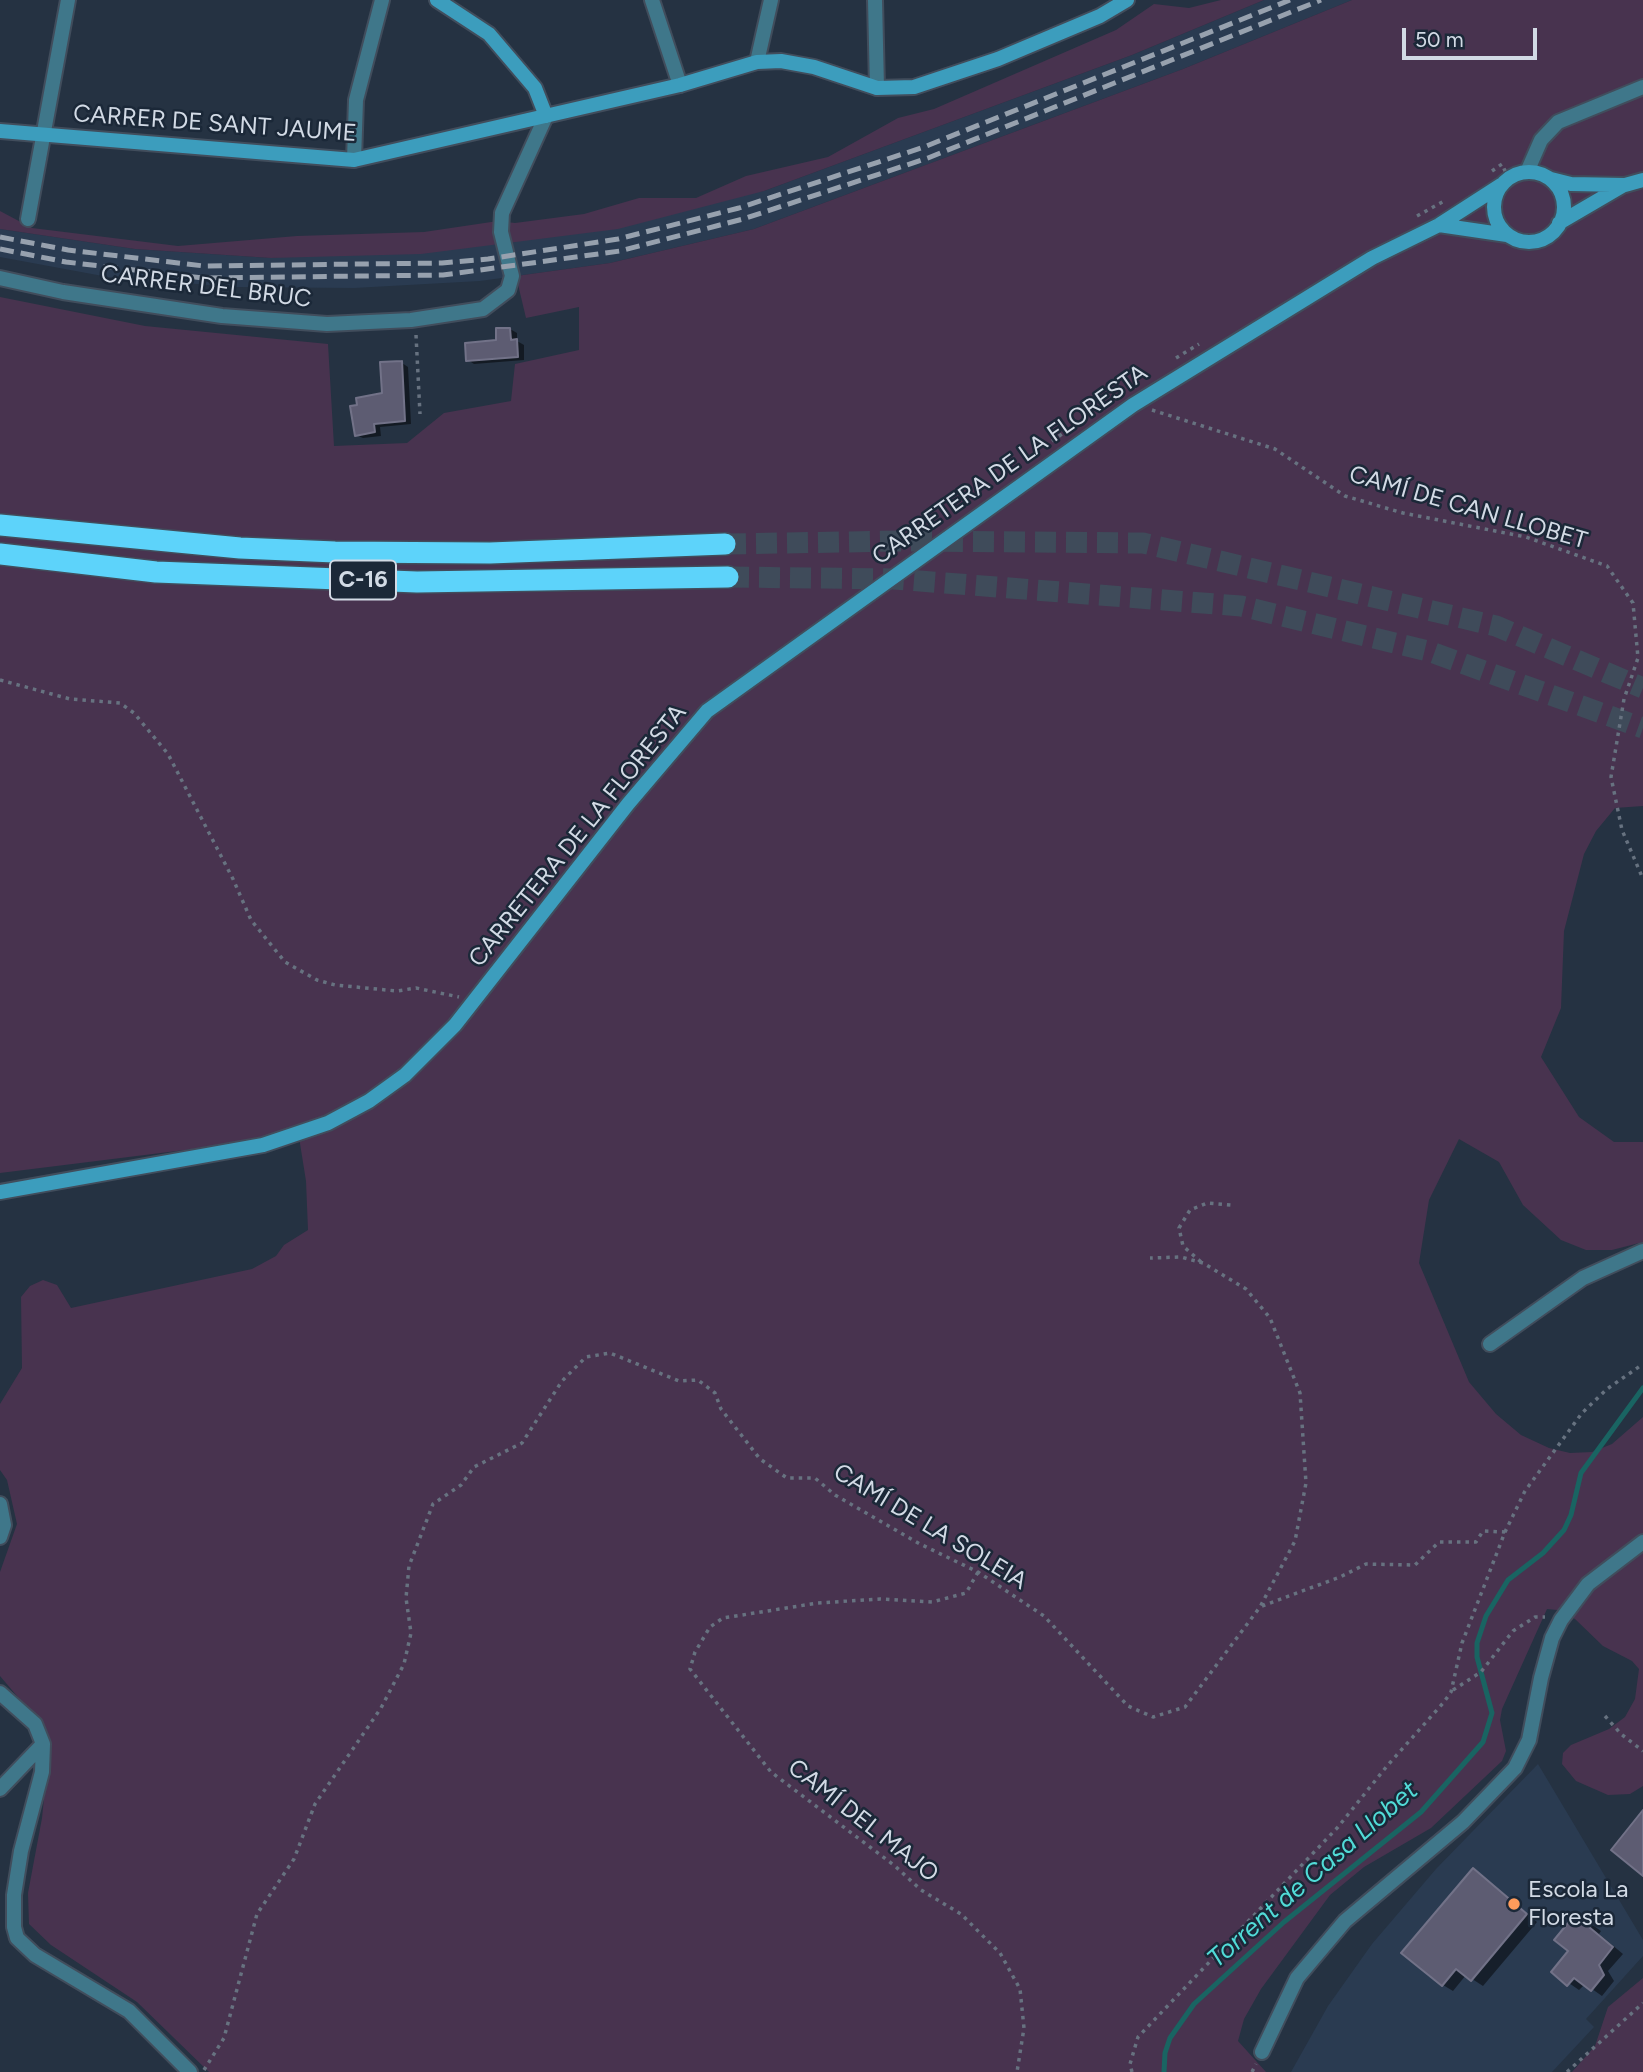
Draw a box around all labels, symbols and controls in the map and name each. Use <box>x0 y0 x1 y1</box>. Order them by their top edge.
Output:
scale bar <box>1405 14 1540 58</box>
text: 50 m <box>1415 27 1464 52</box>
street label: CARRER DE SANT JAUME <box>72 100 358 148</box>
street label: CARRER DEL BRUC <box>99 260 313 314</box>
street label: CARRETERA DE LA FLORESTA <box>867 359 1153 571</box>
street label: CAMÍ DE CAN LLOBET <box>1346 460 1590 556</box>
road number: C-16 <box>330 560 396 600</box>
street label: CARRETERA DE LA FLORESTA <box>463 699 693 973</box>
street label: CAMÍ DE LA SOLEIA <box>828 1458 1032 1596</box>
street label: CAMÍ DEL MAJO <box>782 1753 944 1889</box>
water label: Torrent de Casa Llobet <box>1201 1775 1425 1975</box>
place label: Escola La Floresta <box>1528 1876 1628 1932</box>
marker: Escola La Floresta <box>1506 1896 1522 1912</box>

